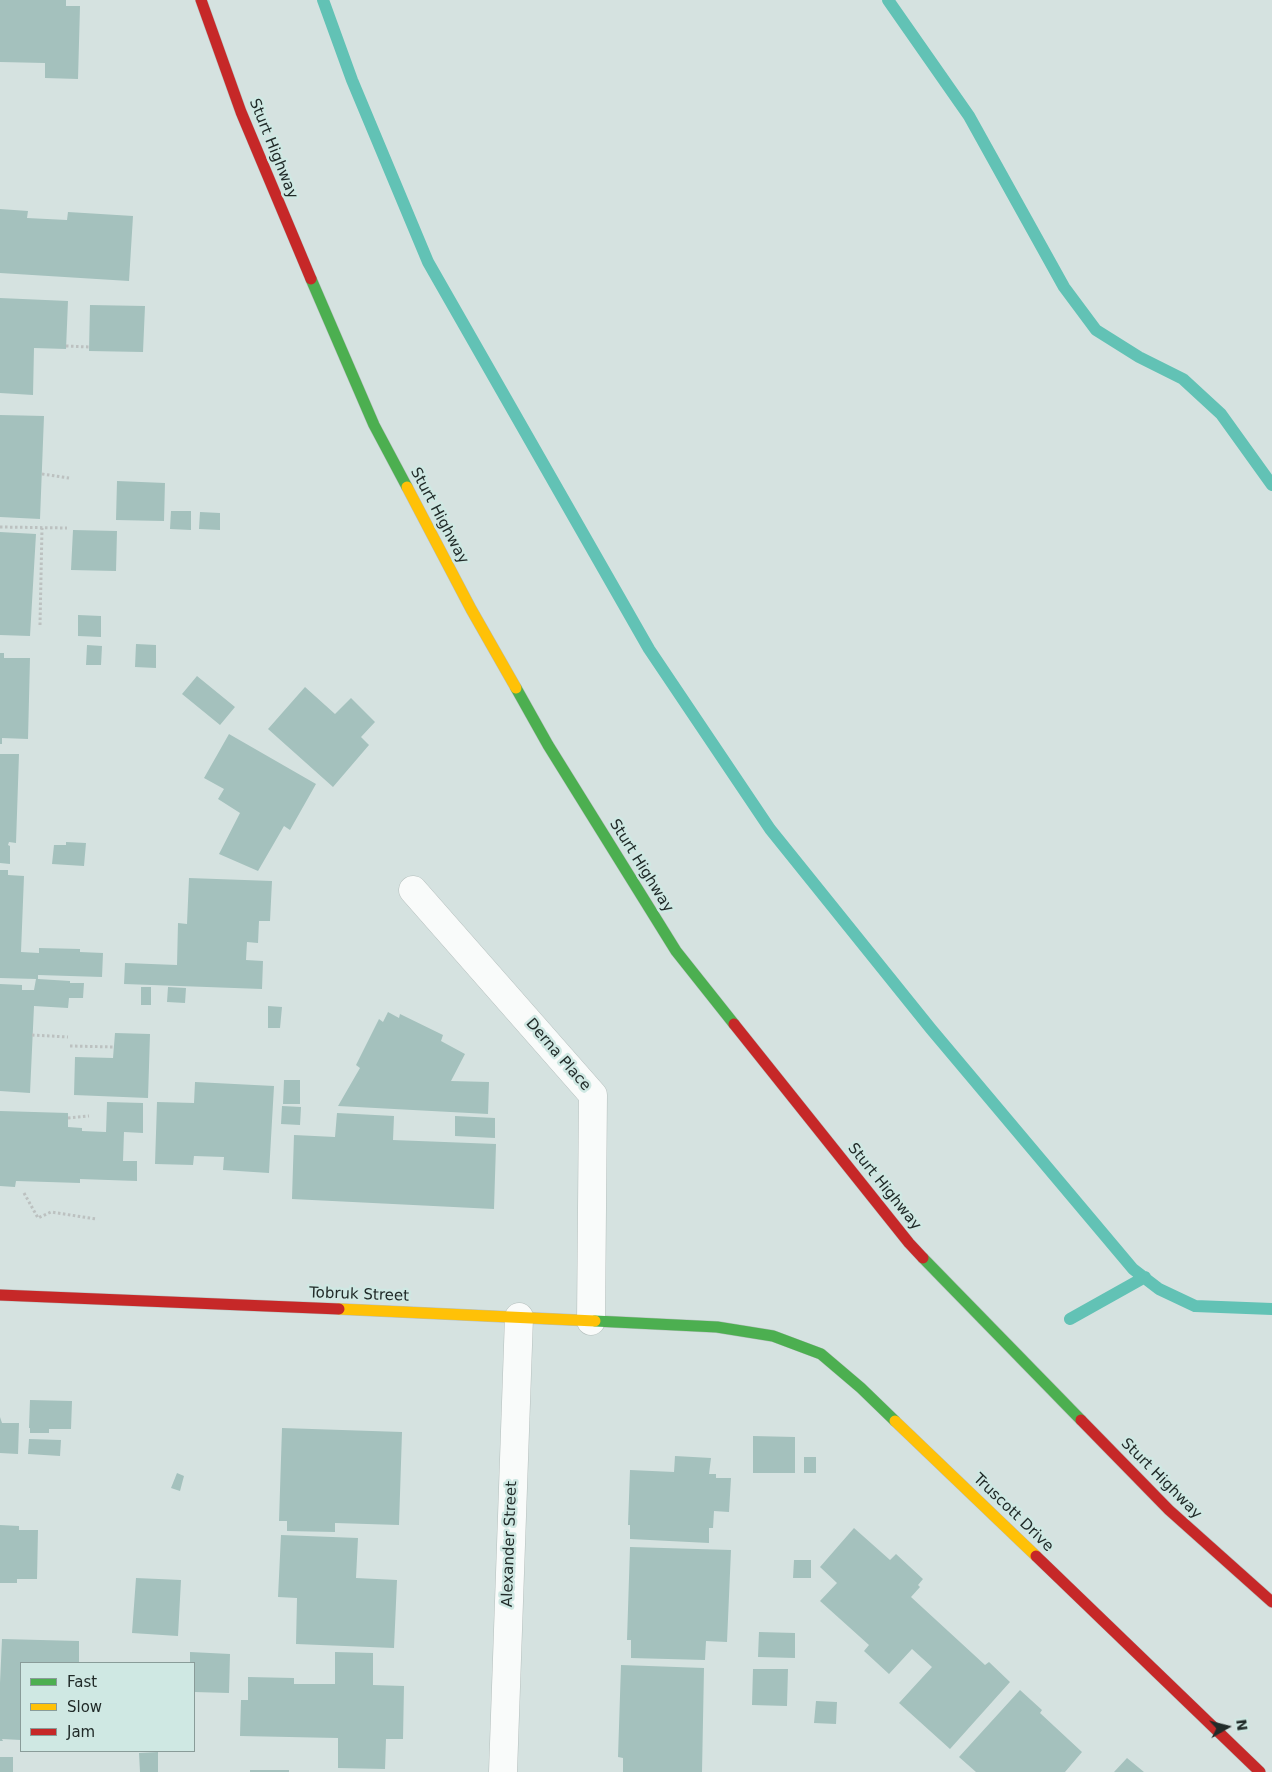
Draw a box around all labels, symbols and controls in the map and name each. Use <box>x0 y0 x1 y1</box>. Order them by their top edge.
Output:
street label: Sturt Highway <box>245 96 301 202</box>
street label: Sturt Highway <box>406 465 472 567</box>
street label: Sturt Highway <box>605 816 677 916</box>
street label: Derna Place <box>522 1015 594 1095</box>
street label: Sturt Highway <box>843 1140 925 1234</box>
street label: Tobruk Street <box>309 1284 409 1306</box>
street label: Sturt Highway <box>1117 1435 1205 1523</box>
street label: Truscott Drive <box>969 1470 1057 1556</box>
street label: Alexander Street <box>499 1481 521 1607</box>
legend <box>20 1662 195 1752</box>
text: Fast <box>67 1673 97 1691</box>
text: Slow <box>67 1698 102 1716</box>
north arrow <box>1202 1702 1252 1752</box>
text: N <box>1233 1718 1251 1732</box>
text: Jam <box>67 1723 95 1741</box>

